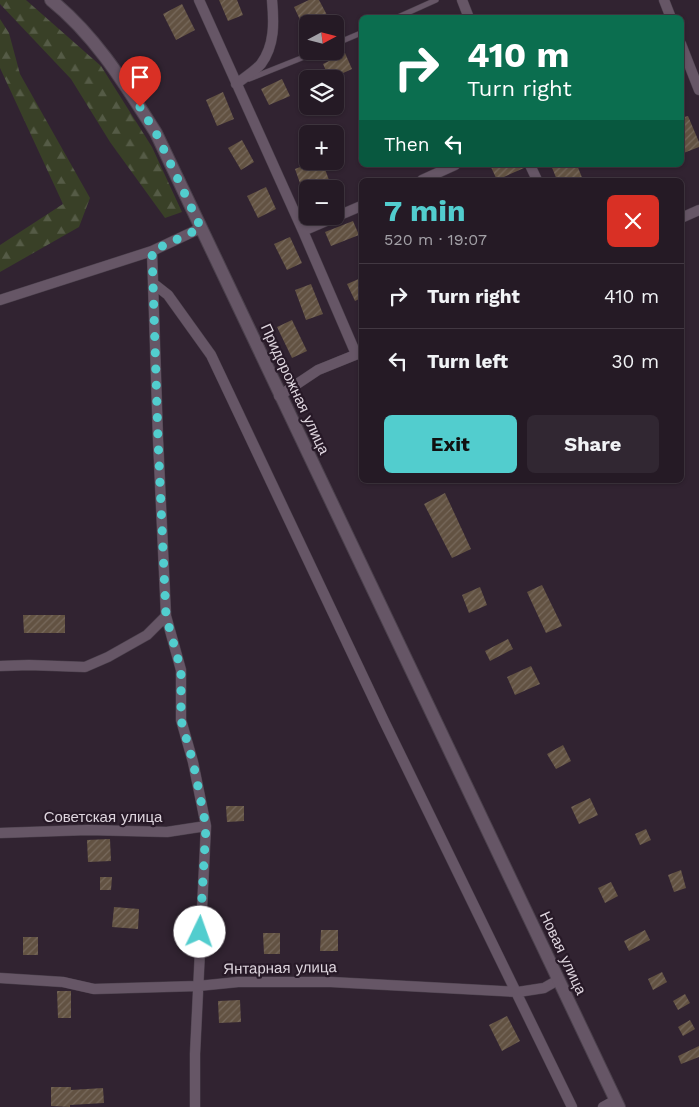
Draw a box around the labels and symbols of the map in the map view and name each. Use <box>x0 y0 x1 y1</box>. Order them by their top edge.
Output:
north arrow <box>299 15 344 60</box>
pin <box>119 56 161 107</box>
street label: Придорожная улица <box>257 321 333 458</box>
street label: Советская улица <box>44 808 163 826</box>
position arrow <box>173 905 225 957</box>
street label: Новая улица <box>536 909 590 998</box>
street label: Янтарная улица <box>223 958 338 978</box>

